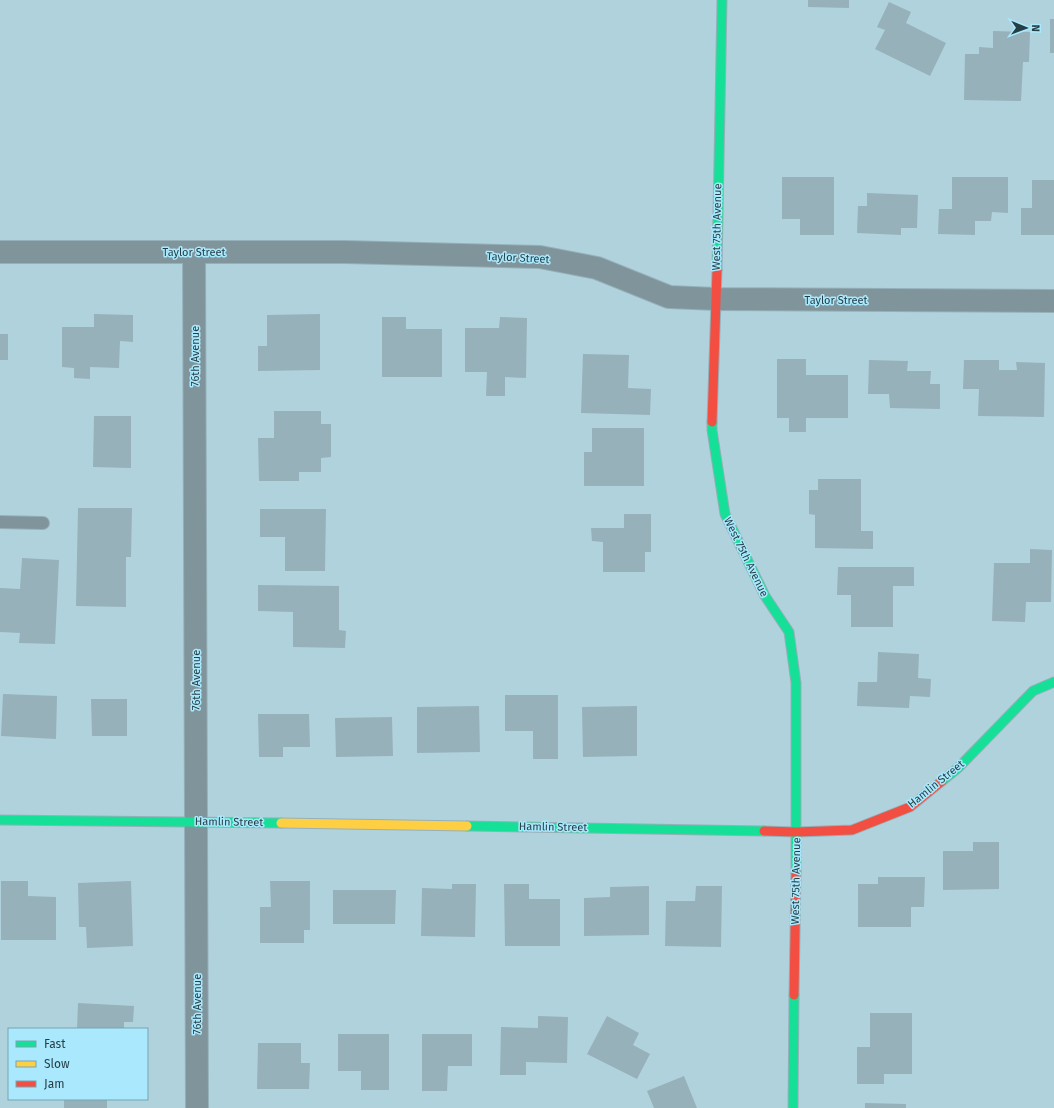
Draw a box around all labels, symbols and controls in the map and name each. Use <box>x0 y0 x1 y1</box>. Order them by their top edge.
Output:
north arrow <box>1006 8 1046 48</box>
text: N <box>1029 24 1042 32</box>
street label: West 75th Avenue <box>710 183 724 271</box>
street label: Taylor Street <box>163 246 226 259</box>
street label: Taylor Street <box>486 250 550 266</box>
street label: Taylor Street <box>805 294 868 307</box>
street label: 76th Avenue <box>189 326 202 386</box>
street label: West 75th Avenue <box>721 515 771 599</box>
street label: 76th Avenue <box>190 650 203 710</box>
street label: Hamlin Street <box>905 757 967 811</box>
street label: Hamlin Street <box>195 815 263 829</box>
street label: Hamlin Street <box>519 820 587 834</box>
street label: West 75th Avenue <box>789 837 803 925</box>
street label: 76th Avenue <box>191 974 204 1034</box>
legend <box>8 1028 148 1100</box>
text: Fast <box>44 1037 66 1051</box>
text: Slow <box>44 1057 70 1071</box>
text: Jam <box>44 1077 64 1091</box>

